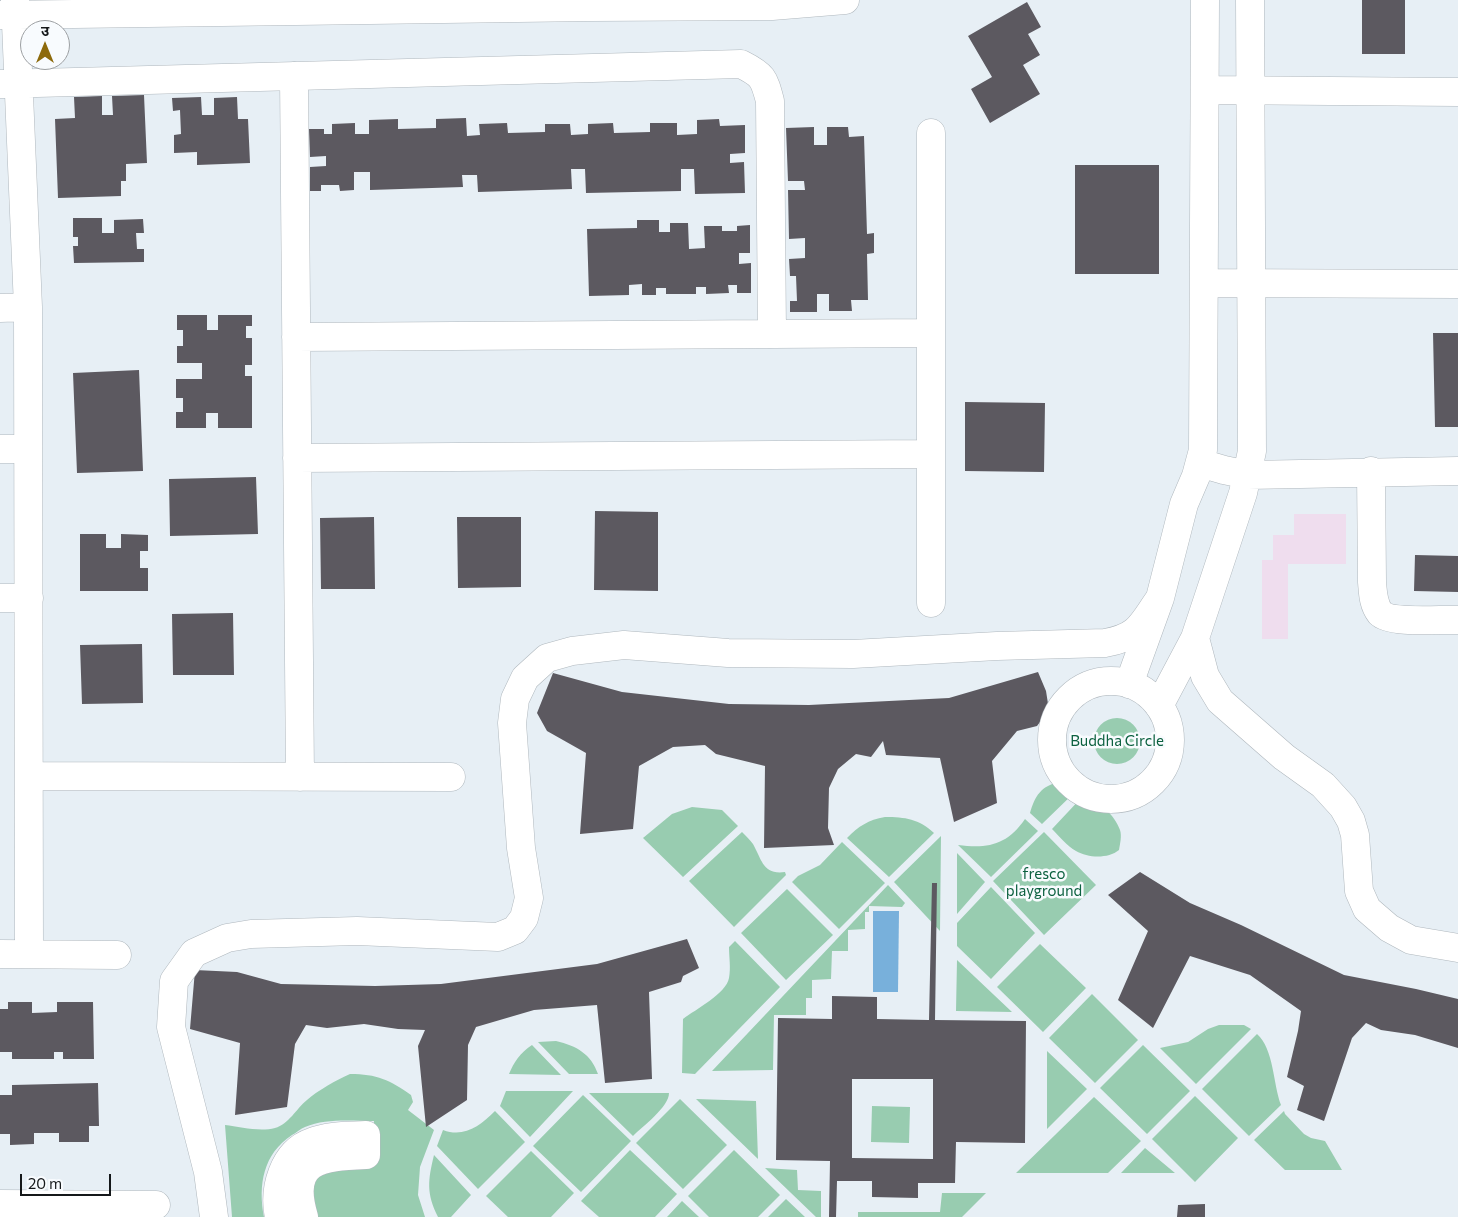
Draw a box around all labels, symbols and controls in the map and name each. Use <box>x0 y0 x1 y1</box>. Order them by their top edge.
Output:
north arrow <box>20 20 70 70</box>
text: उ <box>41 22 49 39</box>
park label: Buddha Circle <box>1070 732 1164 750</box>
park label: fresco playground <box>1006 865 1082 900</box>
scale bar <box>22 1164 114 1196</box>
text: 20 m <box>28 1174 62 1192</box>

